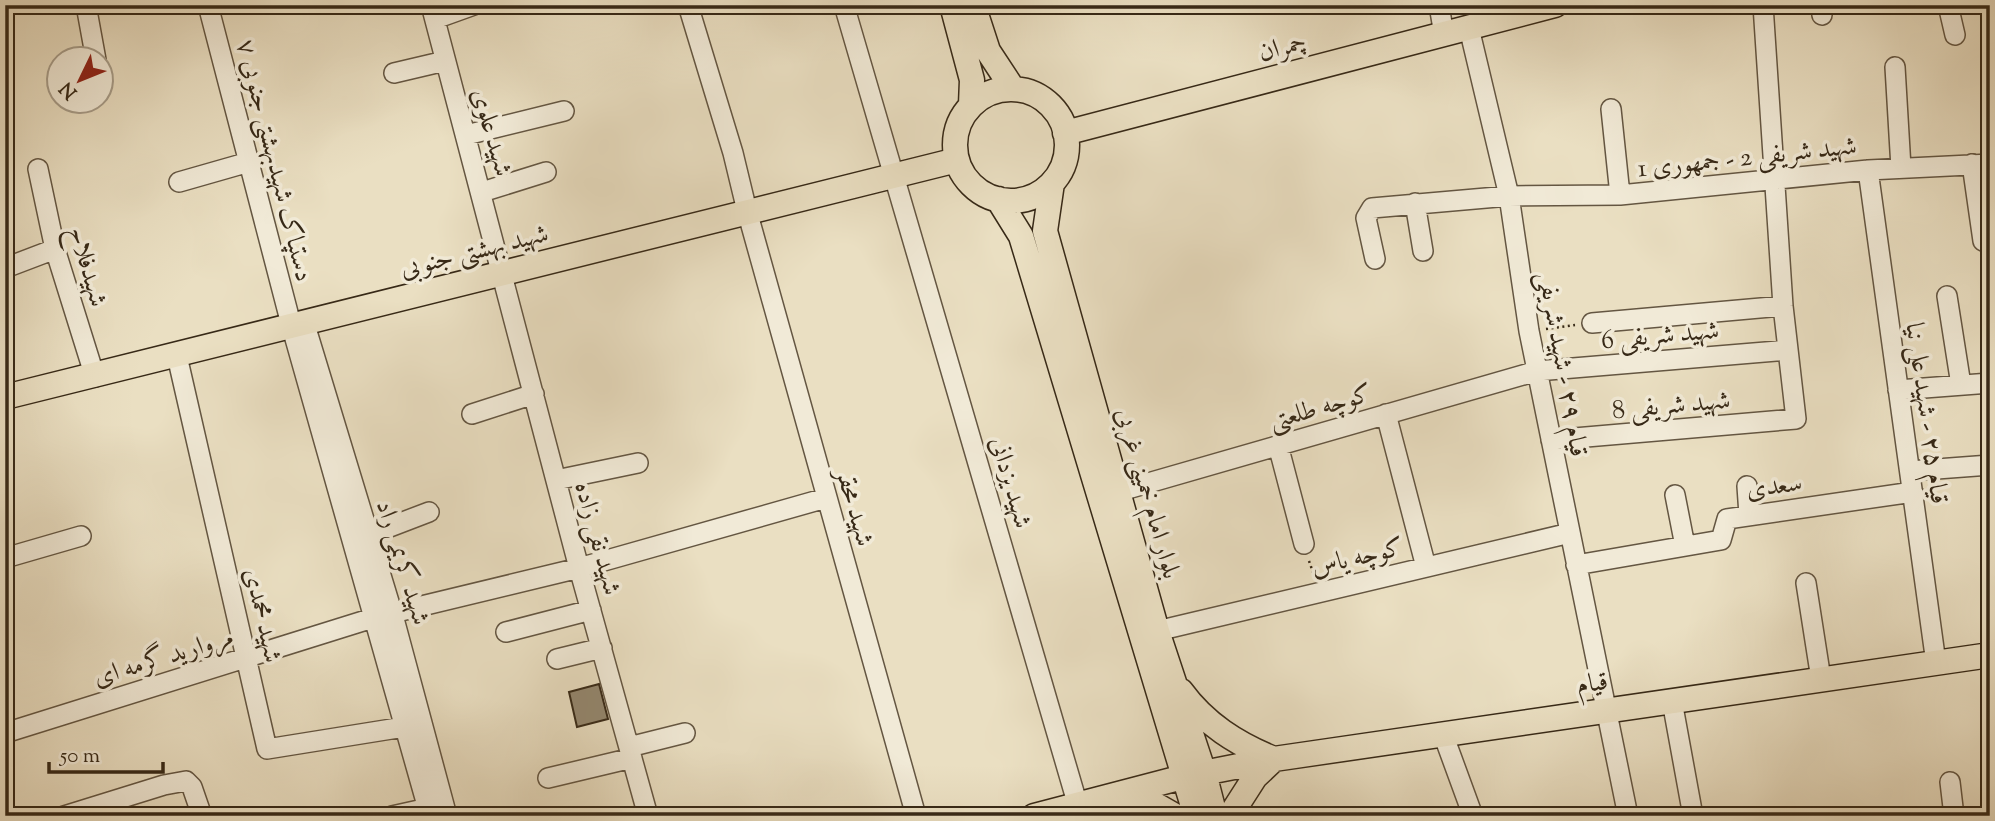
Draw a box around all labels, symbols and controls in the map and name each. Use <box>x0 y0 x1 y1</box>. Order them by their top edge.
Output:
street label: چمران <box>1254 24 1311 73</box>
street label: دستپاک شهیدبهشتی جنوبی ۷ <box>226 35 322 286</box>
north arrow <box>46 46 116 116</box>
text: N <box>54 75 84 105</box>
street label: شهید علوی <box>460 84 521 181</box>
street label: شهید شریفی 2 - جمهوری 1 <box>1636 129 1859 188</box>
street label: شهید بهشتی جنوبی <box>397 216 553 289</box>
street label: شهیدفلاح <box>55 222 116 312</box>
street label: قیام ۲۹ - شهید شریفی <box>1525 269 1596 460</box>
street label: شهید شریفی 6 <box>1600 313 1721 360</box>
street label: قیام ۲۵ - شهید علی نیا <box>1892 320 1957 507</box>
street label: کوچه طلعتی <box>1265 376 1377 441</box>
street label: شهید شریفی 8 <box>1611 383 1732 430</box>
street label: بلوار امام خمینی غربی <box>1103 404 1189 584</box>
street label: شهید یزدانی <box>979 433 1040 533</box>
street label: شهید محقر <box>824 461 882 551</box>
street label: سعدی <box>1744 465 1805 510</box>
street label: شهید نقی زاده <box>564 478 630 600</box>
street label: شهید کریمی راد <box>365 496 438 630</box>
street label: کوچه یاس <box>1308 530 1407 587</box>
street label: شهید محمدی <box>233 565 290 667</box>
street label: مروارید گرمه ای <box>89 619 239 697</box>
street label: قیام <box>1574 664 1611 707</box>
scale bar <box>49 730 163 774</box>
text: 50 m <box>59 742 100 772</box>

